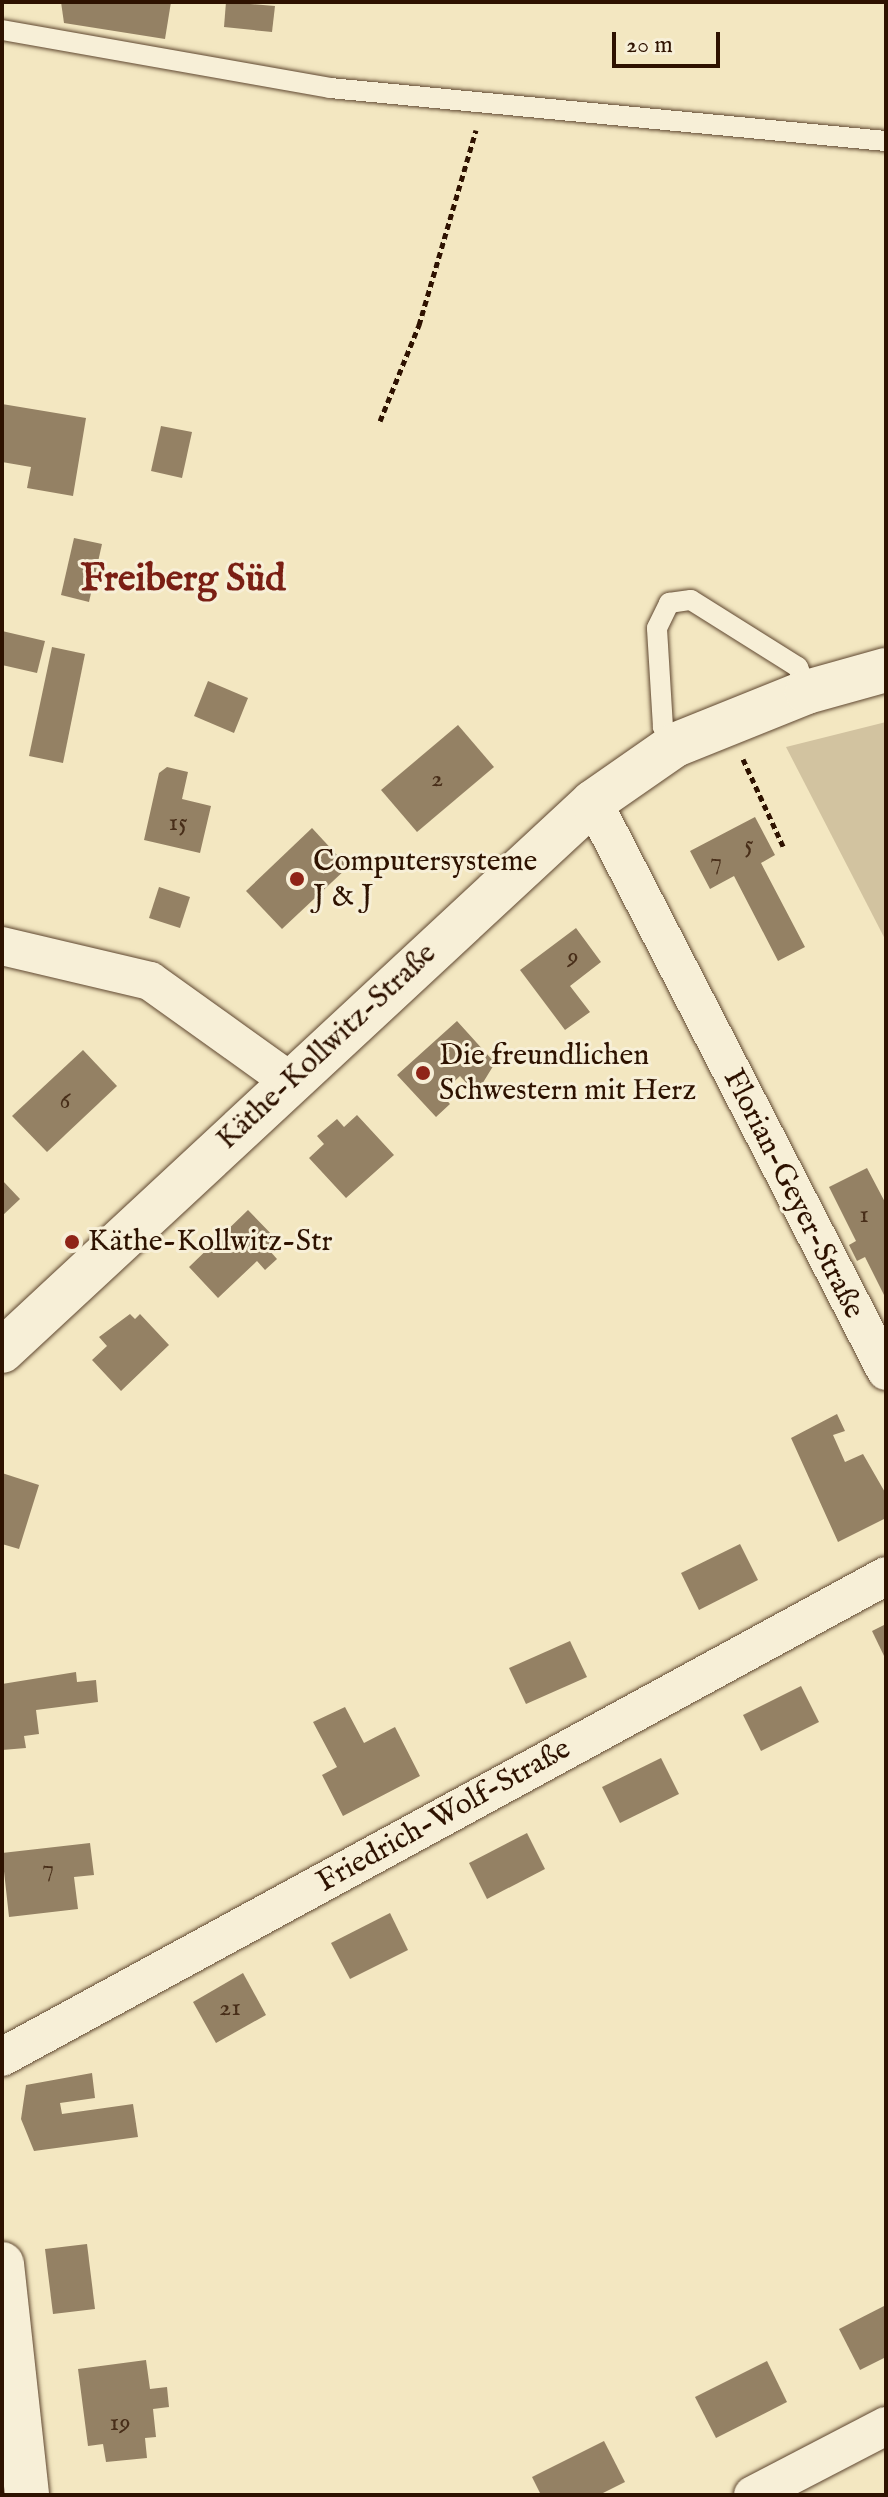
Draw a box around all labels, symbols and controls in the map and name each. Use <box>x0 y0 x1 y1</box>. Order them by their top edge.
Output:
scale bar <box>616 16 724 66</box>
text: 20 m <box>626 30 673 61</box>
district label: Freiberg Süd <box>80 558 286 604</box>
house number: 2 <box>431 763 443 795</box>
house number: 15 <box>168 807 188 839</box>
house number: 5 <box>744 829 754 861</box>
place label: Computersysteme J & J <box>313 844 537 914</box>
house number: 7 <box>710 846 722 878</box>
marker: Computersysteme J & J <box>288 870 306 888</box>
street label: Käthe-Kollwitz-Straße <box>210 936 444 1158</box>
house number: 9 <box>567 941 579 973</box>
place label: Die freundlichen Schwestern mit Herz <box>439 1038 696 1108</box>
street label: Florian-Geyer-Straße <box>715 1063 871 1325</box>
marker: Die freundlichen Schwestern mit Herz <box>414 1064 432 1082</box>
house number: 6 <box>60 1085 70 1117</box>
house number: 1 <box>859 1199 869 1231</box>
place label: Käthe-Kollwitz-Str <box>88 1224 332 1260</box>
marker: Käthe-Kollwitz-Str <box>63 1233 81 1251</box>
street label: Friedrich-Wolf-Straße <box>311 1731 577 1901</box>
house number: 7 <box>42 1853 54 1885</box>
house number: 21 <box>219 1992 241 2024</box>
house number: 19 <box>109 2407 131 2439</box>

